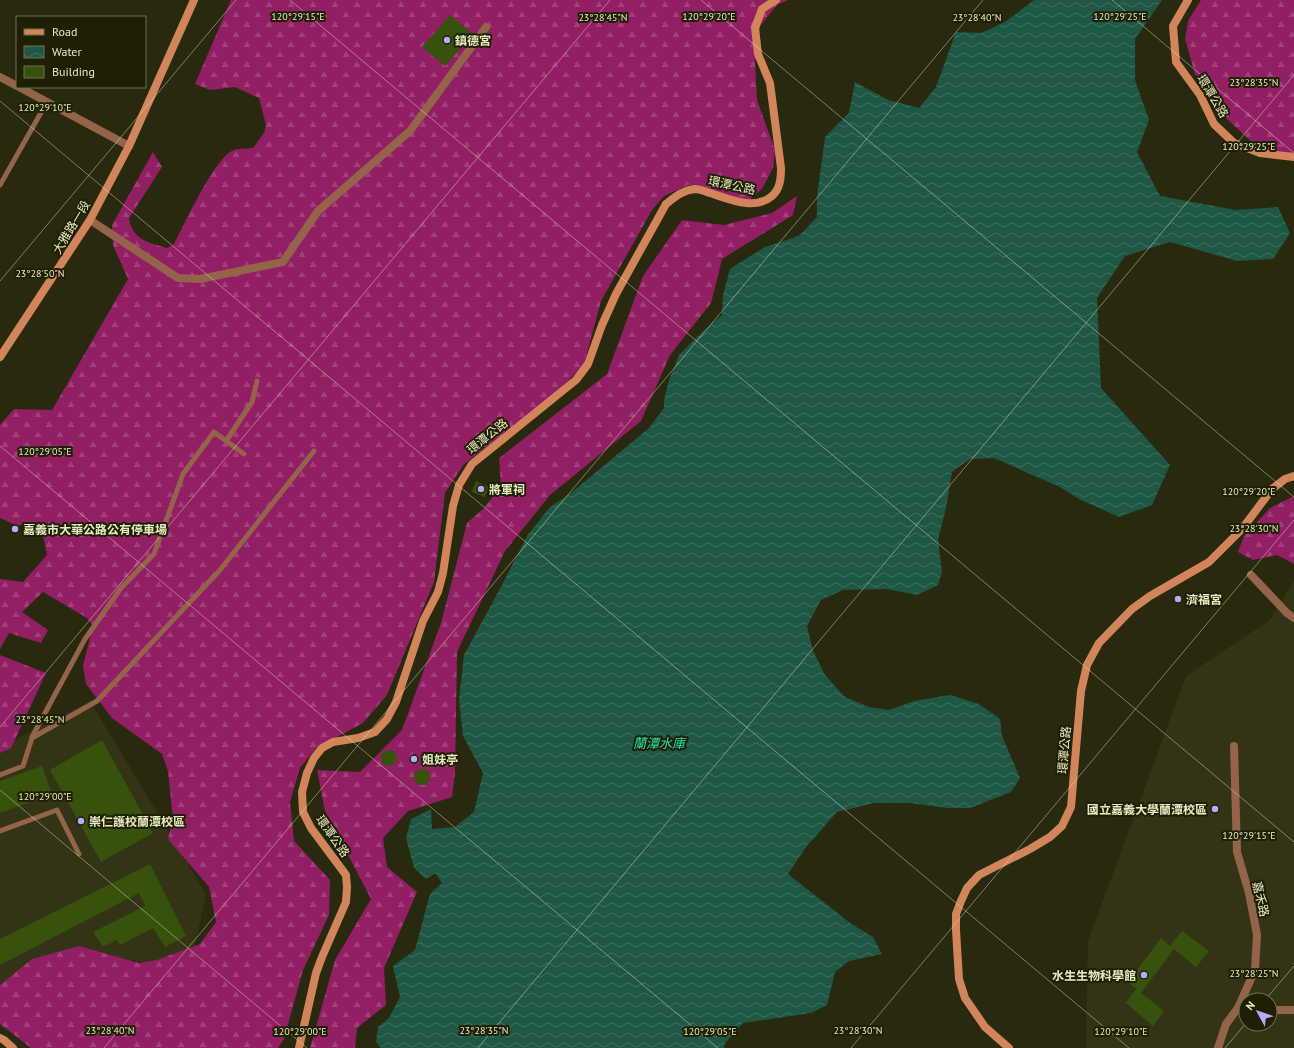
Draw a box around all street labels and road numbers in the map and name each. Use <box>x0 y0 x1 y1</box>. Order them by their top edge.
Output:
street label: 環潭公路 <box>1194 72 1232 120</box>
street label: 環潭公路 <box>707 173 757 197</box>
street label: 大雅路一段 <box>49 197 93 257</box>
street label: 環潭公路 <box>464 415 510 457</box>
street label: 環潭公路 <box>1054 725 1074 775</box>
street label: 環潭公路 <box>313 812 353 860</box>
street label: 嘉禾路 <box>1250 880 1272 918</box>

